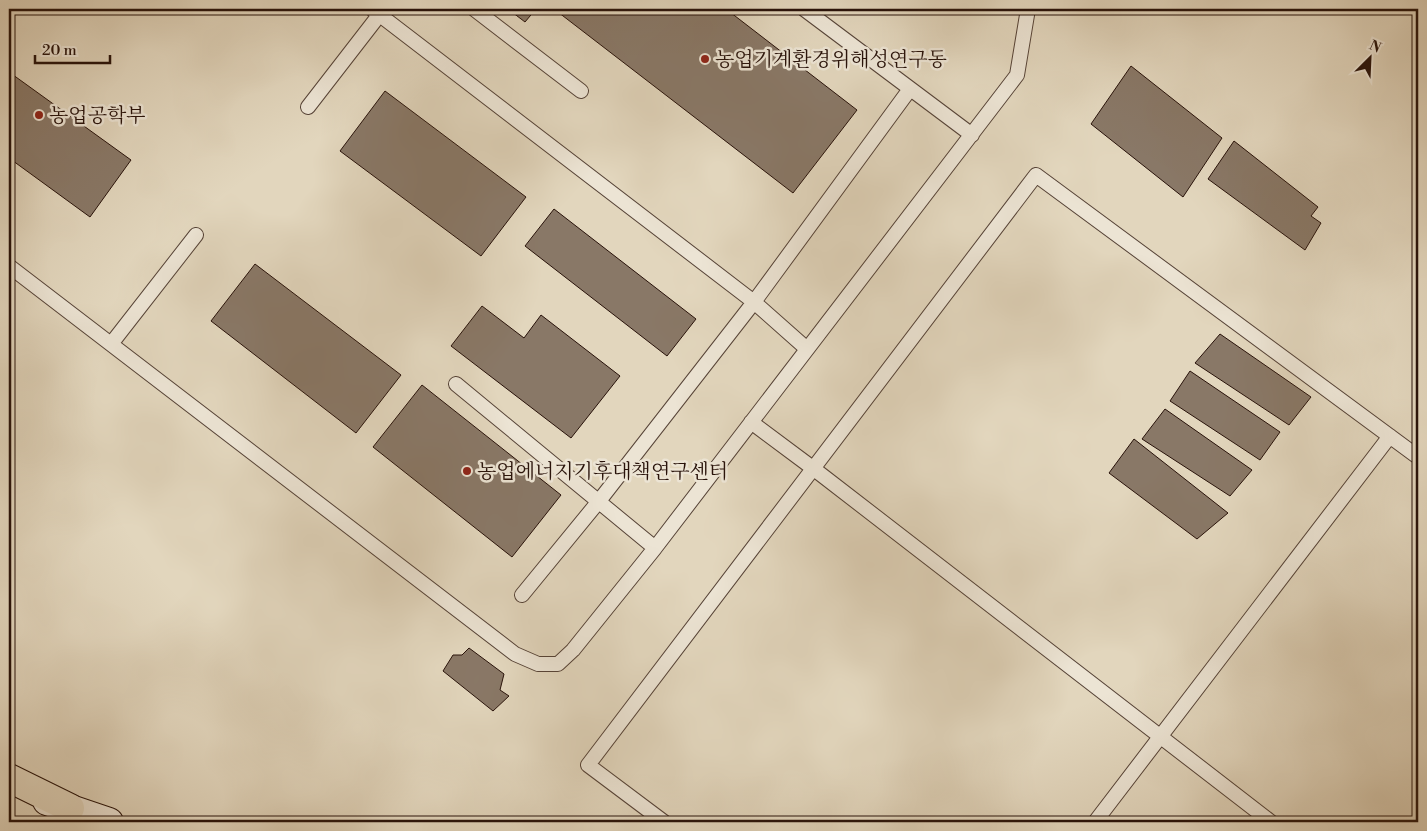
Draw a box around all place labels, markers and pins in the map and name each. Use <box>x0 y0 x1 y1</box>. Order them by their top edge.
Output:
place label: 농업기계환경위해성연구동 <box>715 48 947 73</box>
marker: 농업기계환경위해성연구동 <box>699 53 711 65</box>
place label: 농업공학부 <box>49 104 146 129</box>
marker: 농업공학부 <box>33 109 45 121</box>
place label: 농업에너지기후대책연구센터 <box>477 460 728 485</box>
marker: 농업에너지기후대책연구센터 <box>461 465 473 477</box>

